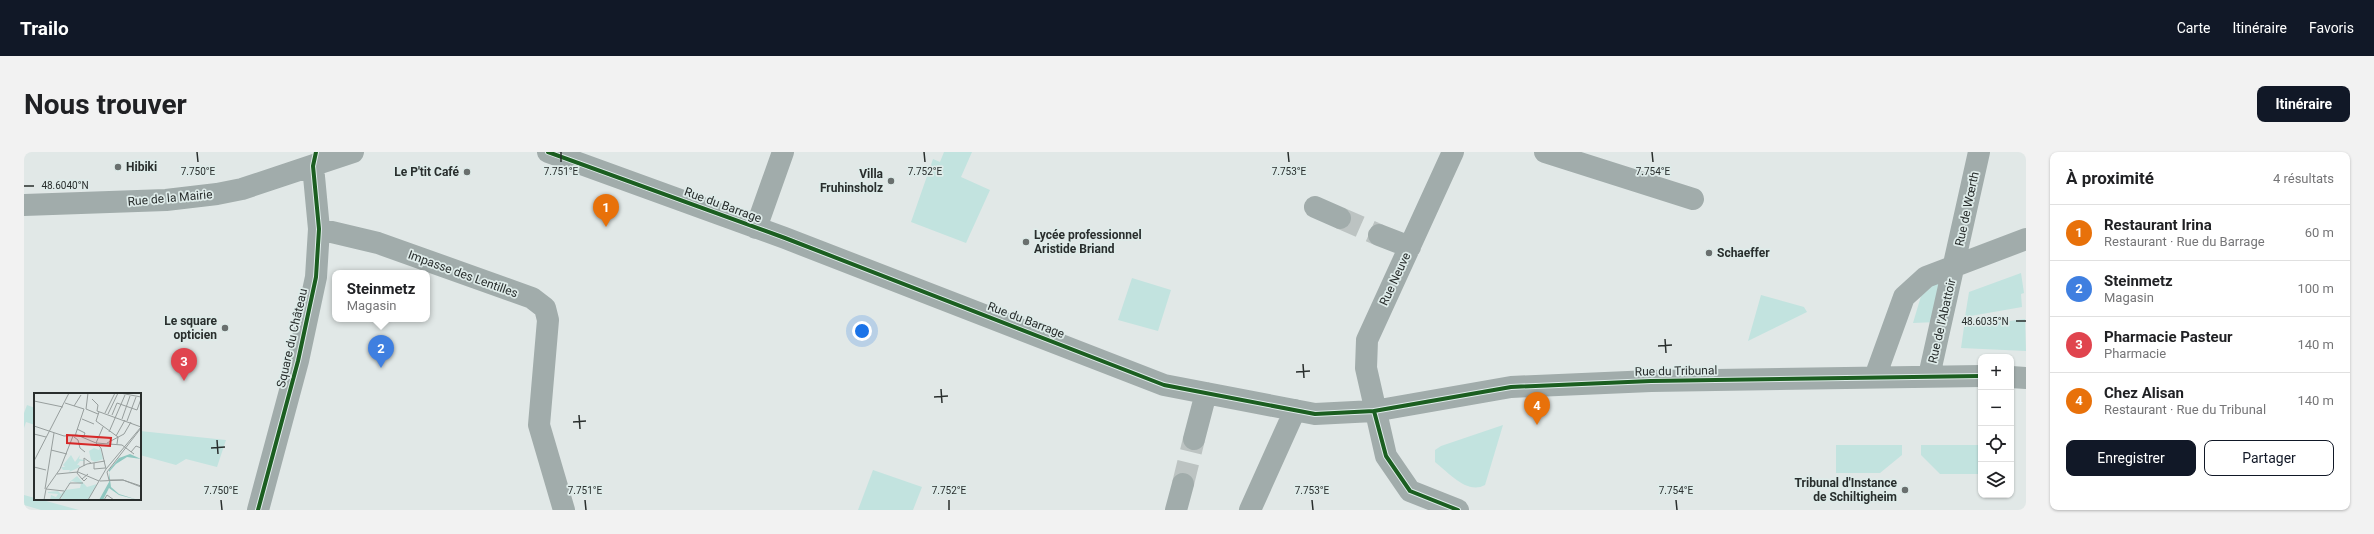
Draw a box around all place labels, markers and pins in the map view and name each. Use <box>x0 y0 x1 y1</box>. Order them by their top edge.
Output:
place label: Hibiki <box>126 160 157 174</box>
marker: Hibiki <box>113 162 123 172</box>
place label: Le P'tit Café <box>394 165 460 179</box>
marker: Le P'tit Café <box>462 167 472 177</box>
place label: Villa Fruhinsholz <box>820 167 884 195</box>
marker: Villa Fruhinsholz <box>886 176 896 186</box>
pin: 1 <box>593 194 619 227</box>
place label: Lycée professionnel Aristide Briand <box>1034 228 1142 256</box>
marker: Lycée professionnel Aristide Briand <box>1021 237 1031 247</box>
place label: Schaeffer <box>1717 246 1770 260</box>
marker: Schaeffer <box>1704 248 1714 258</box>
place label: Le square opticien <box>164 314 218 342</box>
marker: Le square opticien <box>220 323 230 333</box>
pin: 2 <box>368 335 394 368</box>
pin: 3 <box>171 348 197 381</box>
pin: 4 <box>1524 392 1550 425</box>
place label: Tribunal d'Instance de Schiltigheim <box>1795 476 1898 504</box>
marker: Tribunal d'Instance de Schiltigheim <box>1900 485 1910 495</box>

